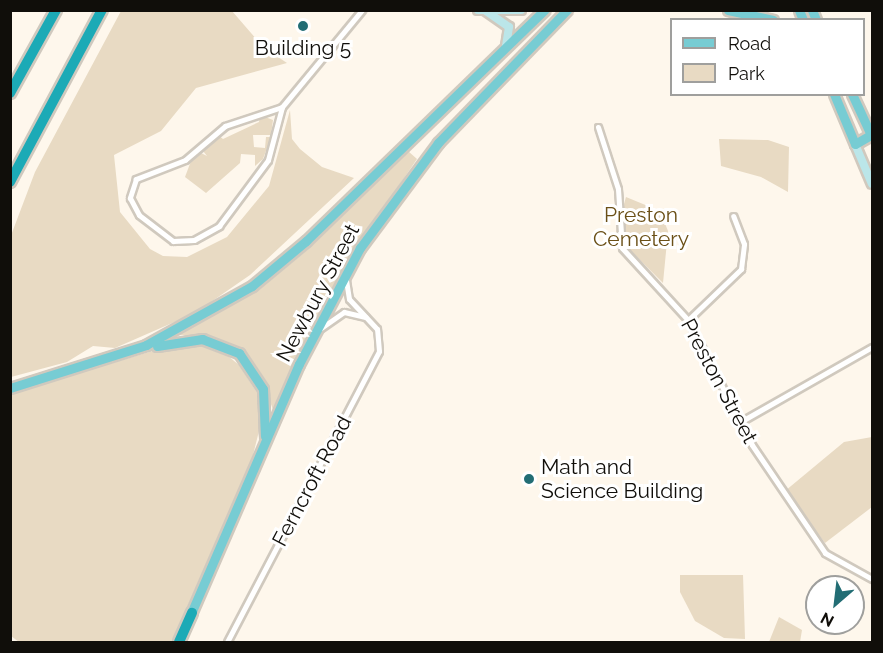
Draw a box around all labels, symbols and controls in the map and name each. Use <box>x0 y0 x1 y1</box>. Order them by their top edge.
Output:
legend <box>670 18 865 96</box>
marker: Building 5 <box>296 19 310 33</box>
text: Road <box>728 33 771 54</box>
place label: Building 5 <box>255 35 351 61</box>
text: Park <box>728 63 765 84</box>
park label: Preston Cemetery <box>593 202 689 252</box>
street label: Newbury Street <box>271 220 365 366</box>
street label: Preston Street <box>676 314 762 448</box>
street label: Ferncroft Road <box>267 411 357 551</box>
place label: Math and Science Building <box>541 454 703 504</box>
marker: Math and Science Building <box>522 472 536 486</box>
north arrow <box>805 575 865 635</box>
text: N <box>817 608 837 631</box>

